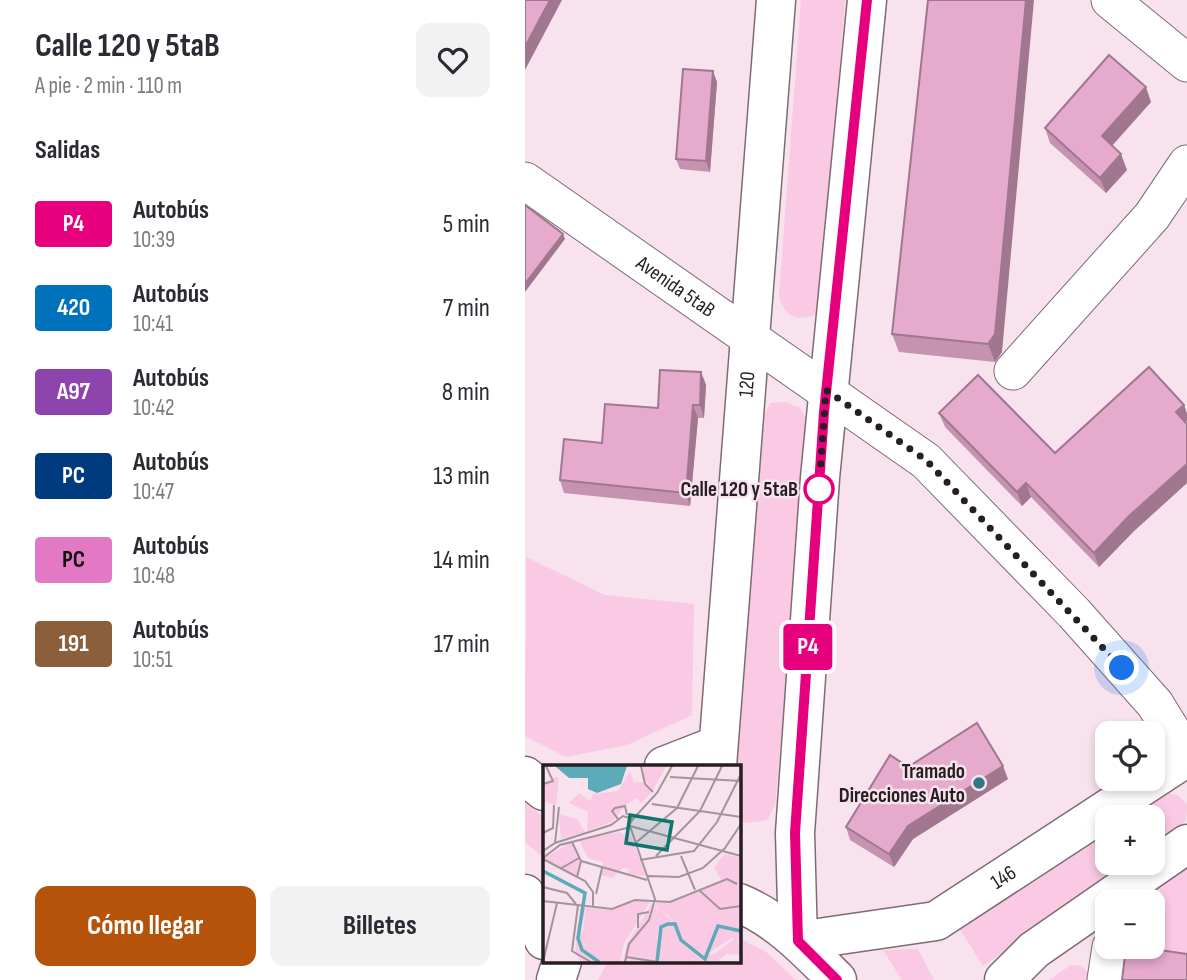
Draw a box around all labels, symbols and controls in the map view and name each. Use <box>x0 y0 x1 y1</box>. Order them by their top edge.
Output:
button: heart <box>416 23 490 97</box>
text: Calle 120 y 5taB <box>35 26 220 66</box>
text: A pie · 2 min · 110 m <box>35 72 182 100</box>
text: Salidas <box>35 135 100 166</box>
text: Autobús <box>133 195 209 226</box>
text: P4 <box>63 209 84 238</box>
text: 5 min <box>443 209 490 240</box>
text: 10:39 <box>133 226 175 254</box>
street label: Avenida 5taB <box>631 250 720 323</box>
text: Autobús <box>133 279 209 310</box>
text: 420 <box>57 293 90 322</box>
text: 7 min <box>443 293 490 324</box>
text: 10:41 <box>133 310 173 338</box>
text: Autobús <box>133 363 209 394</box>
street label: 120 <box>733 370 760 398</box>
text: A97 <box>57 377 90 406</box>
text: 8 min <box>442 377 490 408</box>
text: 10:42 <box>133 394 175 422</box>
text: Autobús <box>133 447 209 478</box>
text: PC <box>62 461 85 490</box>
text: 13 min <box>433 461 490 492</box>
marker: Calle 120 y 5taB <box>804 474 834 504</box>
place label: Calle 120 y 5taB <box>680 477 798 502</box>
text: 10:47 <box>133 478 174 506</box>
text: Autobús <box>133 531 209 562</box>
text: PC <box>62 545 85 574</box>
text: 14 min <box>433 545 490 576</box>
text: 10:48 <box>133 562 175 590</box>
text: Autobús <box>133 615 209 646</box>
line badge: P4 <box>777 624 839 670</box>
text: 191 <box>58 629 89 658</box>
text: 17 min <box>434 629 490 660</box>
text: P4 <box>797 632 819 661</box>
text: 10:51 <box>133 646 173 674</box>
your location <box>1104 650 1139 685</box>
map controls <box>1095 721 1165 959</box>
button: locate <box>1095 721 1165 791</box>
place label: Tramado Direcciones Auto <box>839 759 965 808</box>
inset map <box>543 765 740 962</box>
marker: Tramado Direcciones Auto <box>971 775 987 791</box>
button: + <box>1095 805 1165 875</box>
street label: 146 <box>986 860 1021 895</box>
button: Cómo llegar <box>35 886 256 966</box>
button: Billetes <box>270 886 490 966</box>
button: − <box>1095 889 1165 959</box>

